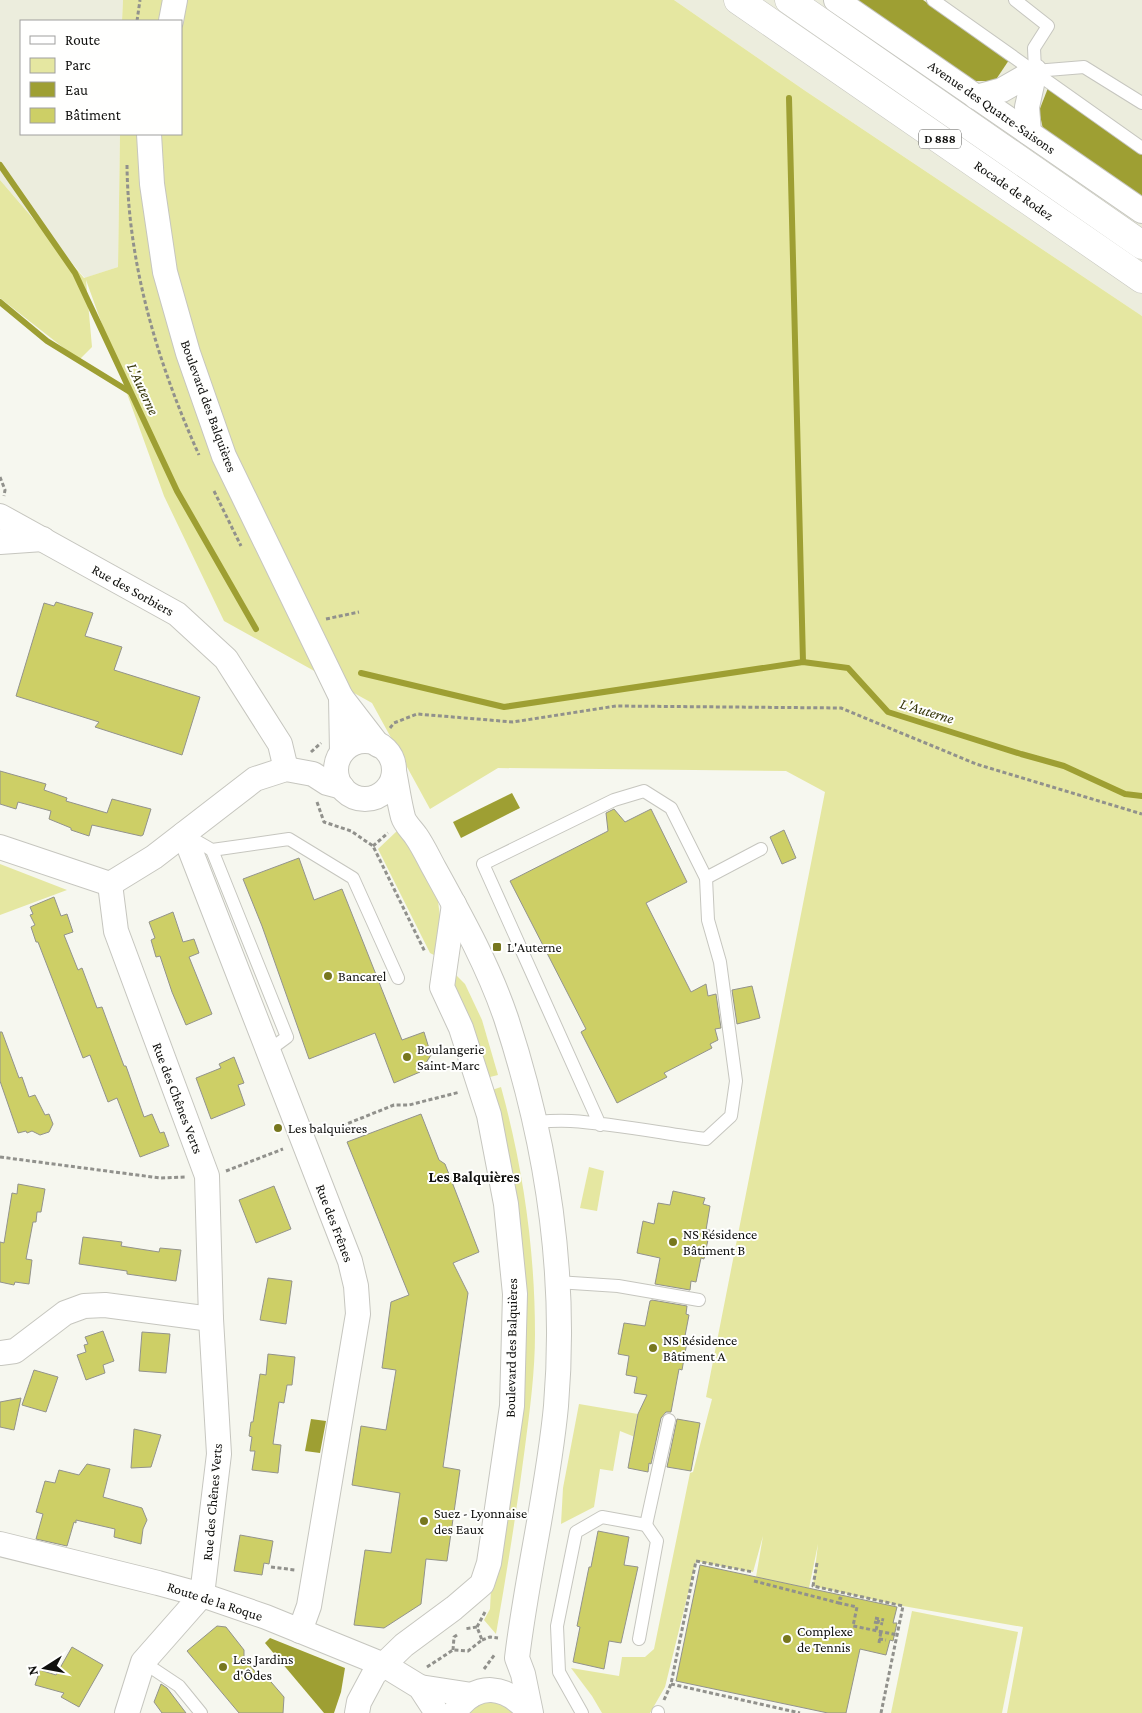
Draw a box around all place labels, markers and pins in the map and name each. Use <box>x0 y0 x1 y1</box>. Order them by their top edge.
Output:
place label: L'Auterne <box>507 939 562 955</box>
marker: L'Auterne <box>491 941 503 953</box>
place label: Bancarel <box>338 968 387 984</box>
marker: Bancarel <box>322 970 334 982</box>
place label: Boulangerie Saint-Marc <box>417 1041 484 1073</box>
marker: Boulangerie Saint-Marc <box>401 1051 413 1063</box>
place label: Les balquieres <box>288 1120 367 1136</box>
marker: Les balquieres <box>272 1122 284 1134</box>
place label: NS Résidence Bâtiment B <box>683 1226 757 1258</box>
marker: NS Résidence Bâtiment B <box>667 1236 679 1248</box>
place label: NS Résidence Bâtiment A <box>663 1332 737 1364</box>
marker: NS Résidence Bâtiment A <box>647 1342 659 1354</box>
place label: Suez - Lyonnaise des Eaux <box>434 1505 527 1537</box>
marker: Suez - Lyonnaise des Eaux <box>418 1515 430 1527</box>
place label: Complexe de Tennis <box>797 1623 853 1655</box>
marker: Complexe de Tennis <box>781 1633 793 1645</box>
place label: Les Jardins d'Ôdes <box>233 1651 294 1683</box>
marker: Les Jardins d'Ôdes <box>217 1661 229 1673</box>

